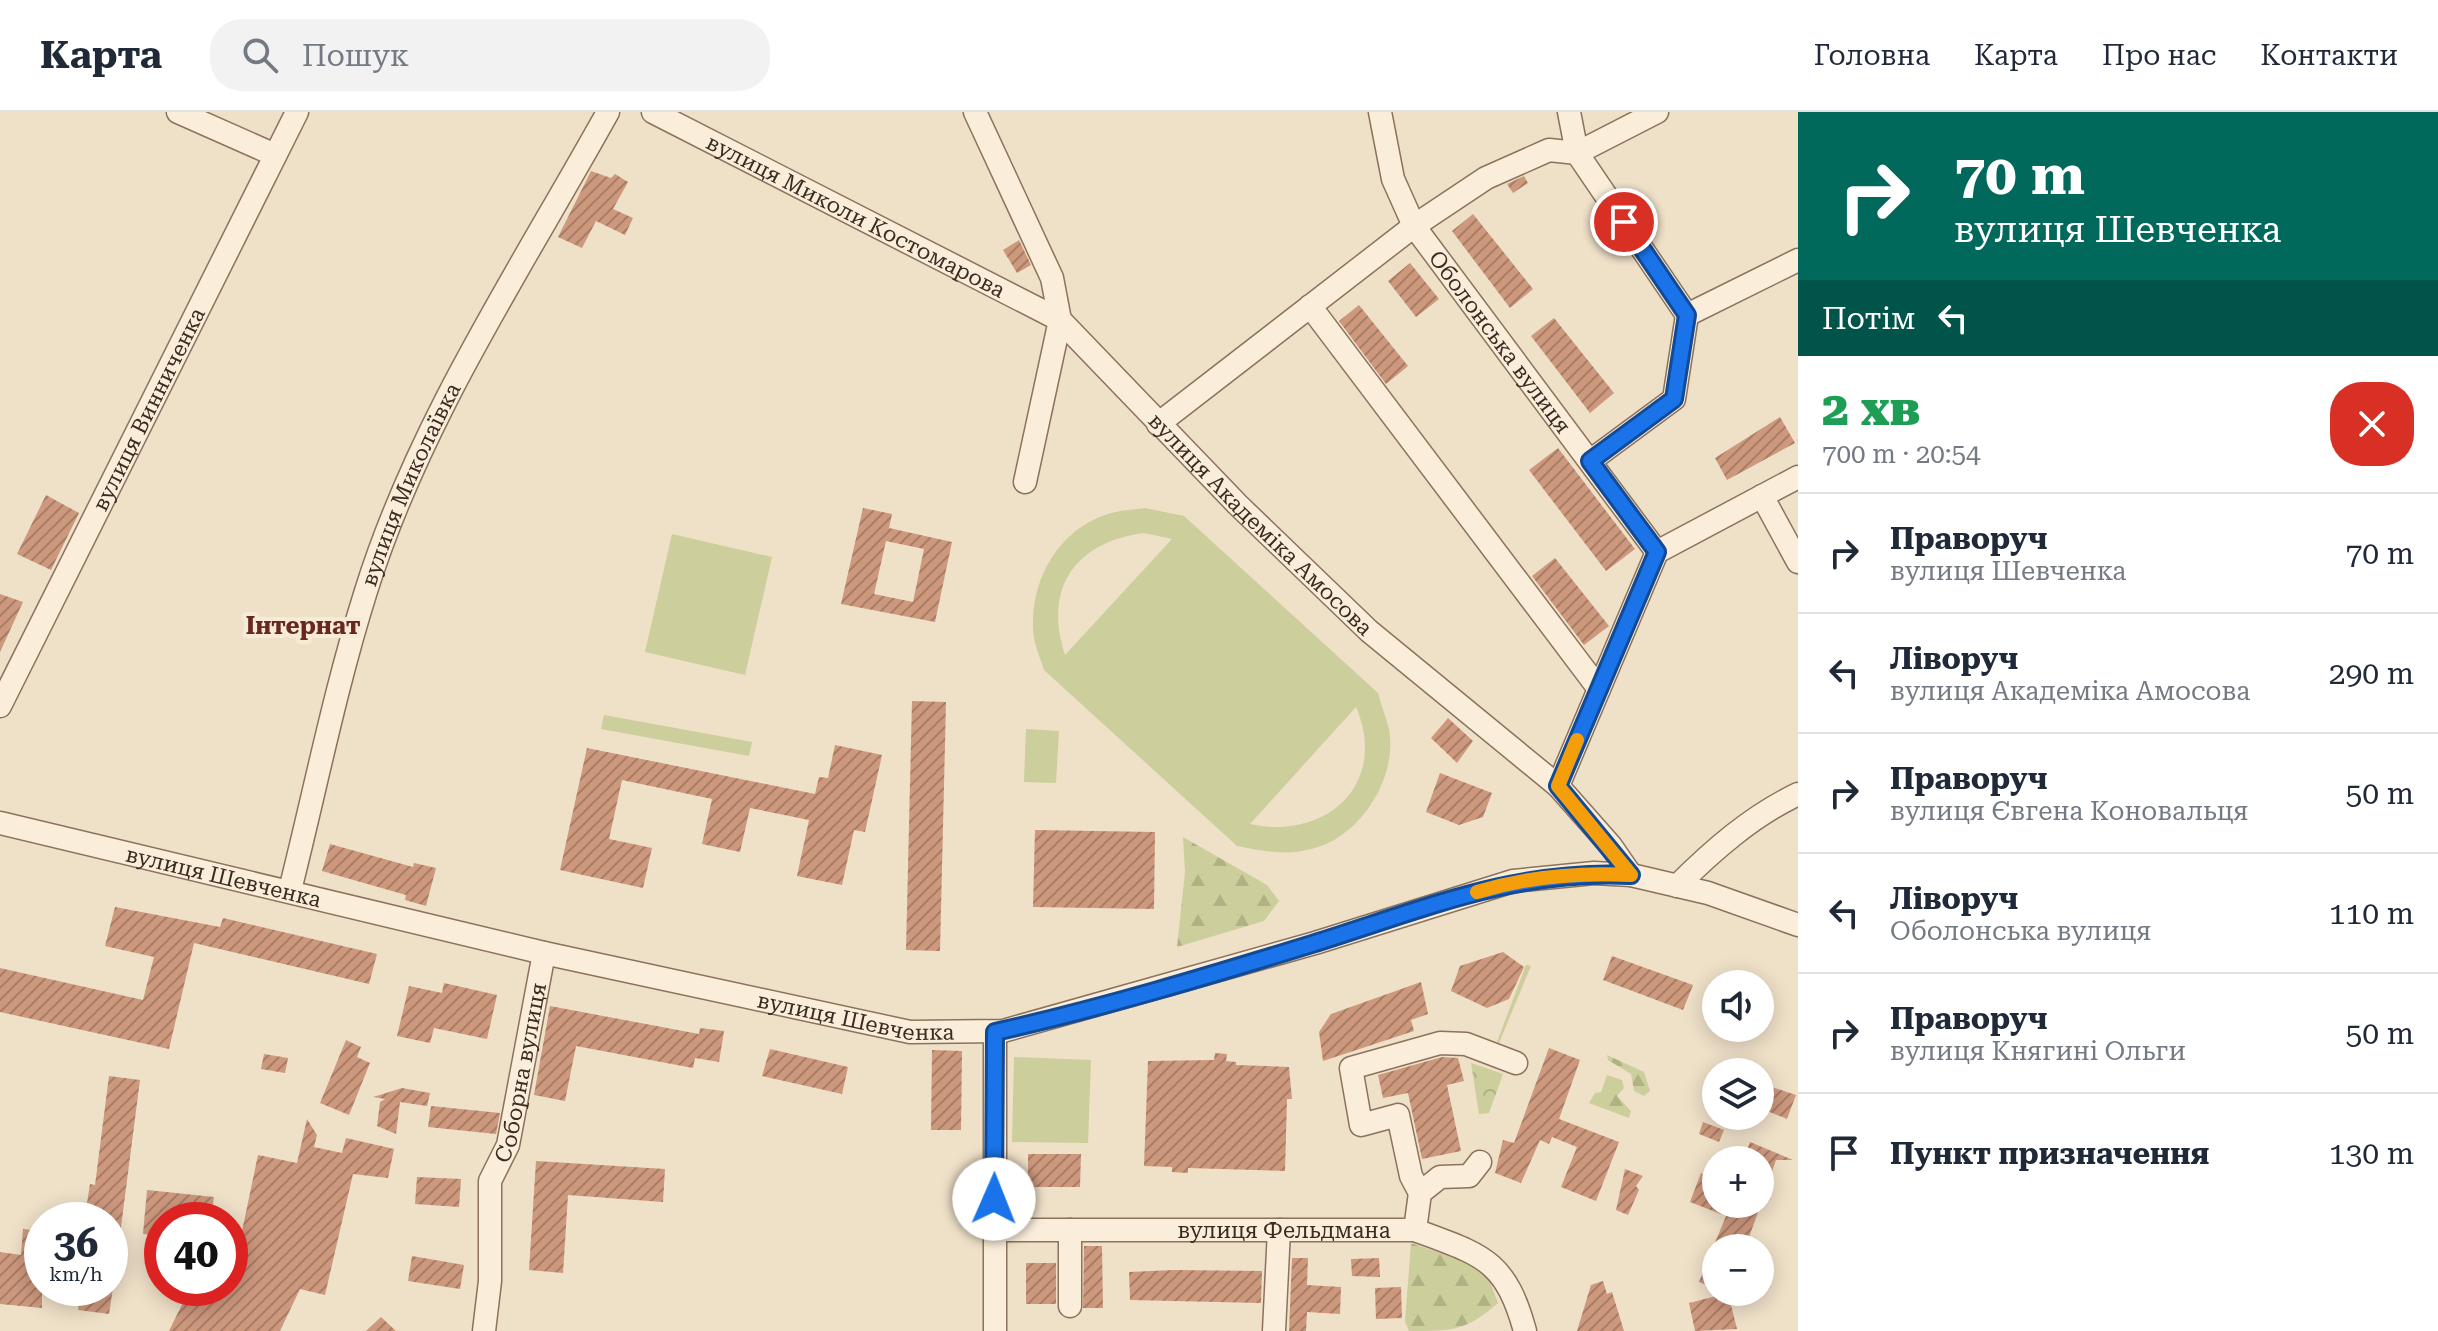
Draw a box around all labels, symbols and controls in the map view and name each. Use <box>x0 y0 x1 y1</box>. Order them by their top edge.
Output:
search box <box>210 19 770 91</box>
text: Карта <box>40 33 162 77</box>
icon: search <box>238 33 282 77</box>
text: Пошук <box>302 38 409 73</box>
text: Головна <box>1814 39 1930 72</box>
text: Карта <box>1974 39 2058 72</box>
text: Про нас <box>2102 39 2216 72</box>
text: Контакти <box>2260 39 2398 72</box>
street label: вулиця Миколи Костомарова <box>702 130 1009 303</box>
text: 70 m <box>1954 142 2085 208</box>
icon: right <box>1822 144 1926 248</box>
pin <box>1590 188 1658 256</box>
icon: arrive <box>1602 200 1646 244</box>
text: вулиця Шевченка <box>1954 209 2281 251</box>
street label: Оболонська вулиця <box>1424 246 1576 438</box>
icon: left <box>1931 296 1975 340</box>
text: Потім <box>1822 301 1915 336</box>
street label: вулиця Винниченка <box>88 303 210 515</box>
street label: вулиця Миколаївка <box>356 379 466 589</box>
text: 2 хв <box>1822 381 1920 437</box>
button: close <box>2330 382 2414 466</box>
street label: вулиця Академіка Амосова <box>1143 408 1378 641</box>
text: 700 m · 20:54 <box>1822 439 1981 469</box>
text: Праворуч <box>1890 521 2047 556</box>
icon: right <box>1822 531 1866 575</box>
text: 70 m <box>2345 536 2414 571</box>
text: вулиця Шевченка <box>1890 556 2126 586</box>
district label: Інтернат <box>246 612 360 640</box>
text: Ліворуч <box>1890 641 2018 676</box>
icon: left <box>1822 651 1866 695</box>
text: 290 m <box>2329 656 2414 691</box>
text: вулиця Академіка Амосова <box>1890 676 2250 706</box>
text: Праворуч <box>1890 761 2047 796</box>
icon: right <box>1822 771 1866 815</box>
text: 50 m <box>2345 776 2414 811</box>
text: вулиця Євгена Коновальця <box>1890 796 2248 826</box>
street label: вулиця Шевченка <box>123 842 324 912</box>
text: Ліворуч <box>1890 881 2018 916</box>
icon: left <box>1822 891 1866 935</box>
text: 110 m <box>2329 896 2414 931</box>
text: Оболонська вулиця <box>1890 916 2151 946</box>
map controls <box>1702 970 1774 1306</box>
button: sound <box>1702 970 1774 1042</box>
street label: Соборна вулиця <box>489 981 551 1167</box>
street label: вулиця Шевченка <box>755 987 955 1046</box>
text: Праворуч <box>1890 1001 2047 1036</box>
icon: right <box>1822 1011 1866 1055</box>
text: 50 m <box>2345 1016 2414 1051</box>
text: вулиця Княгині Ольги <box>1890 1036 2186 1066</box>
button: layers <box>1702 1058 1774 1130</box>
icon: arrive <box>1822 1131 1866 1175</box>
text: Пункт призначення <box>1890 1136 2209 1171</box>
text: 130 m <box>2329 1136 2414 1171</box>
button: + <box>1702 1146 1774 1218</box>
position arrow <box>952 1157 1036 1241</box>
speed limit sign: 40 <box>144 1202 248 1306</box>
street label: вулиця Фельдмана <box>1177 1218 1391 1243</box>
text: 36 <box>54 1220 98 1267</box>
button: − <box>1702 1234 1774 1306</box>
text: km/h <box>49 1262 103 1286</box>

